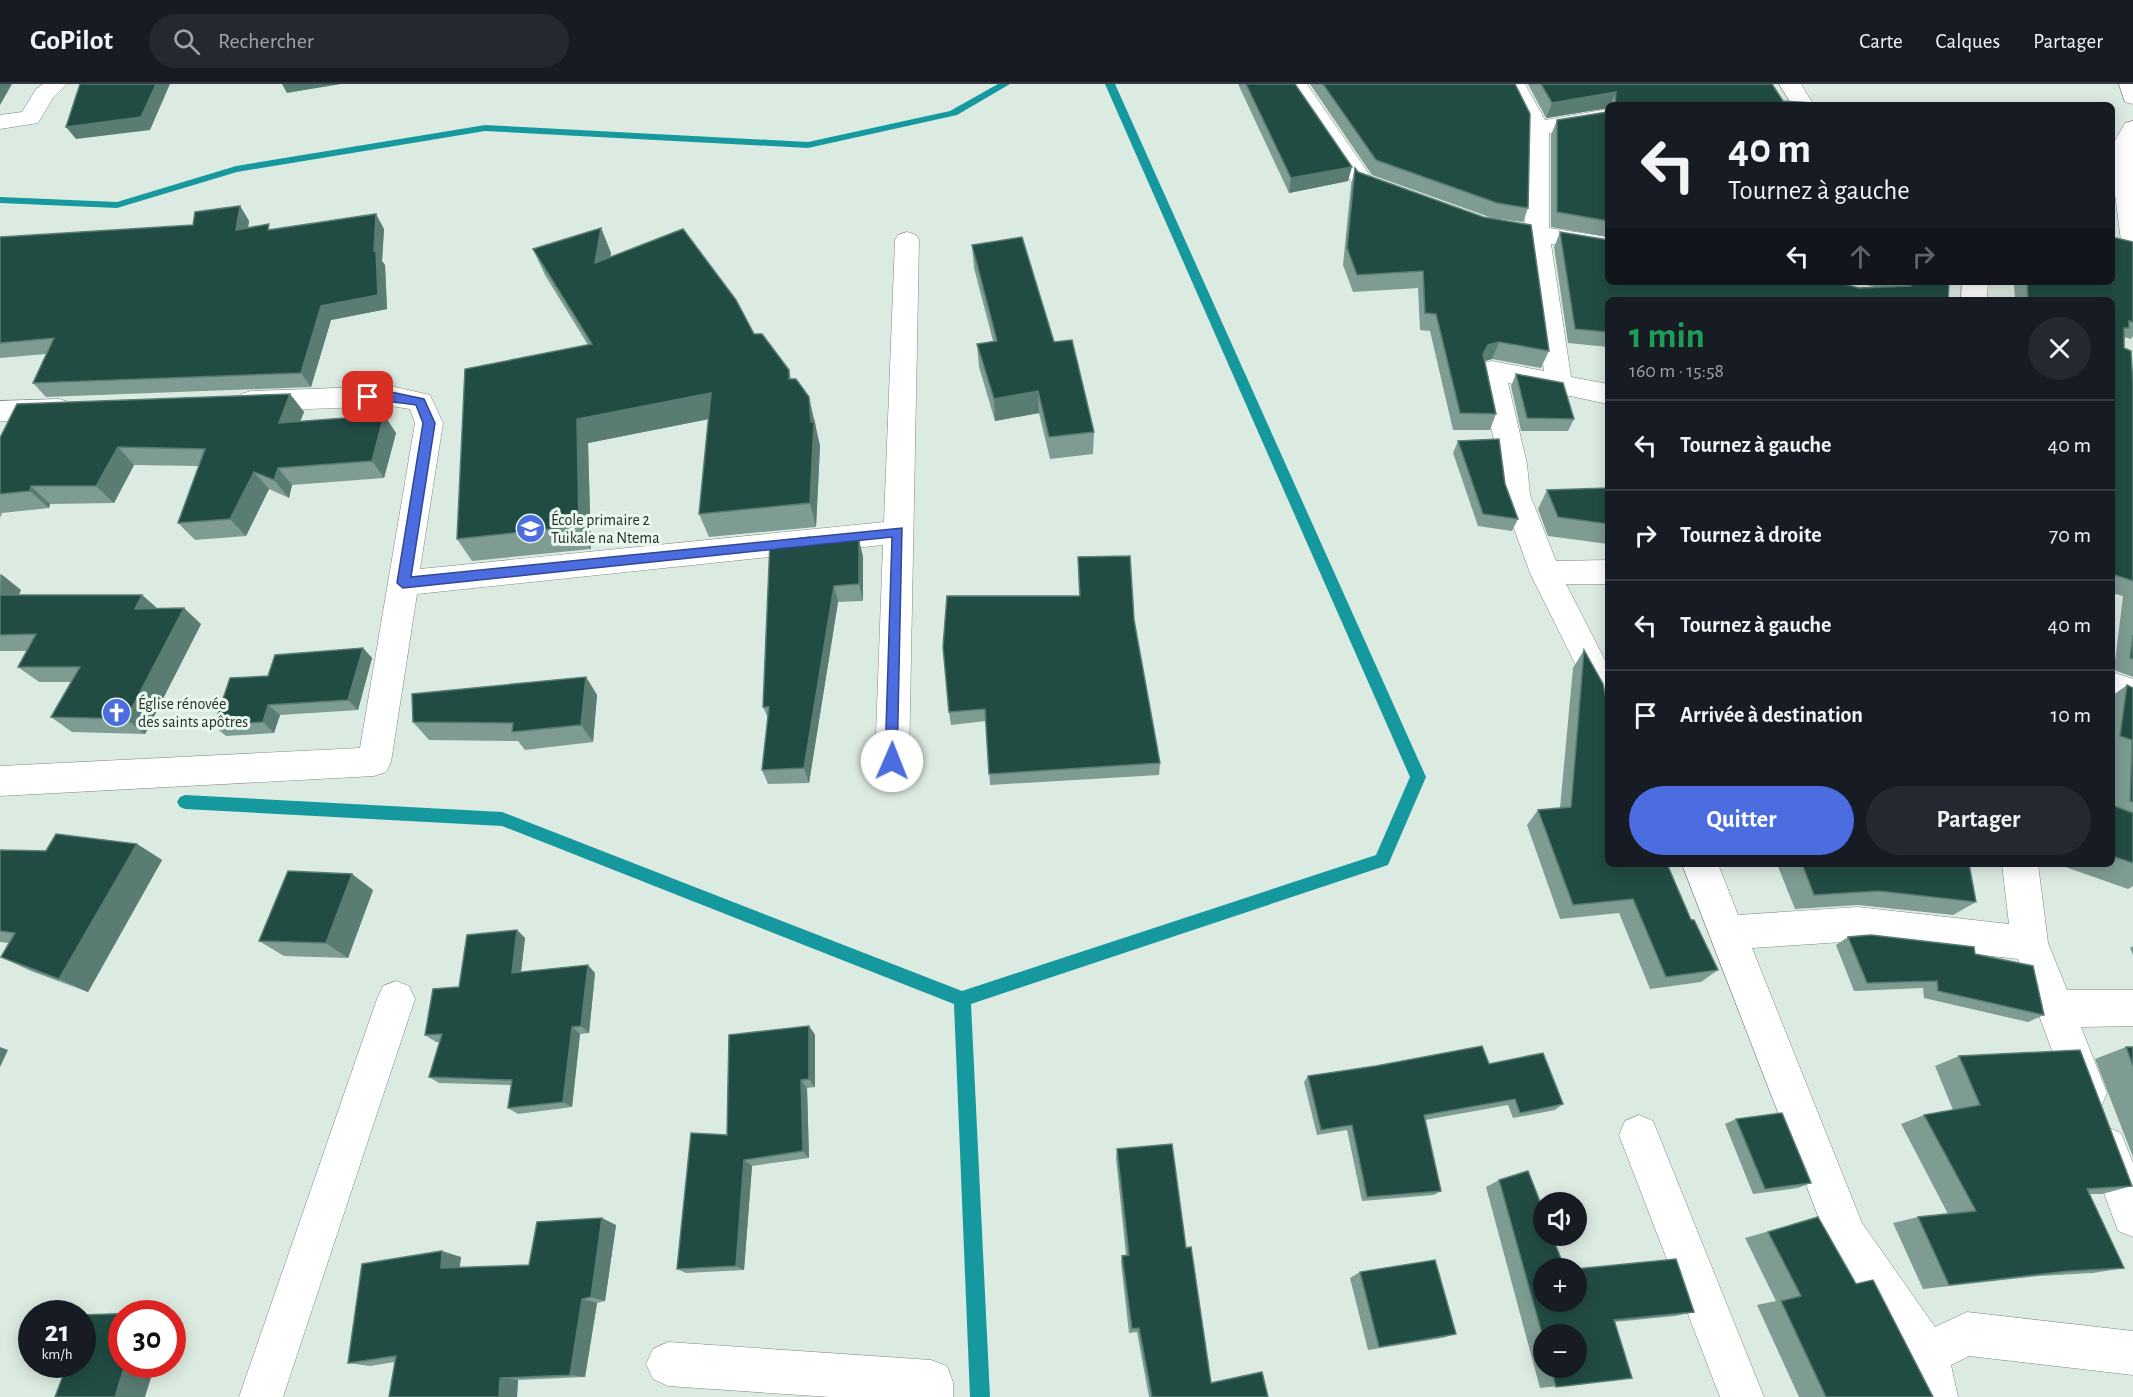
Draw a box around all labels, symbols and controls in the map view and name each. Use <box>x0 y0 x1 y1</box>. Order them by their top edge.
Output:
search box <box>149 14 569 68</box>
icon: search <box>170 25 203 58</box>
text: GoPilot <box>30 27 113 55</box>
text: Rechercher <box>218 30 314 52</box>
text: Carte <box>1859 31 1903 52</box>
text: Calques <box>1936 31 2000 52</box>
text: Partager <box>2033 31 2103 52</box>
icon: left <box>1629 126 1707 204</box>
text: 40 m <box>1728 128 1811 170</box>
text: Tournez à gauche <box>1728 177 1910 204</box>
icon: left <box>1781 240 1814 273</box>
icon: ahead <box>1844 240 1877 273</box>
icon: right <box>1907 240 1940 273</box>
button: close <box>2028 317 2091 380</box>
text: 1 min <box>1629 318 1705 354</box>
text: 160 m · 15:58 <box>1629 361 1724 381</box>
pin <box>342 371 393 422</box>
icon: arrive <box>351 380 384 413</box>
icon: left <box>1629 429 1662 462</box>
text: Tournez à gauche <box>1680 434 1831 456</box>
text: 40 m <box>2048 434 2091 456</box>
place label: École primaire 2 Tuikale na Ntema <box>551 510 660 546</box>
school or university icon: École primaire 2 Tuikale na Ntema <box>514 512 546 544</box>
icon: right <box>1629 519 1662 552</box>
text: Tournez à droite <box>1680 524 1822 546</box>
text: 70 m <box>2049 524 2091 546</box>
icon: left <box>1629 609 1662 642</box>
text: Tournez à gauche <box>1680 614 1831 636</box>
text: 40 m <box>2048 614 2091 636</box>
place label: Église rénovée des saints apôtres <box>138 694 248 730</box>
church icon: Église rénovée des saints apôtres <box>101 696 133 728</box>
icon: arrive <box>1629 699 1662 732</box>
text: Arrivée à destination <box>1680 704 1863 726</box>
text: 10 m <box>2051 704 2091 726</box>
position arrow <box>860 729 924 793</box>
button: Quitter <box>1629 786 1854 855</box>
button: Partager <box>1866 786 2091 855</box>
map controls <box>1533 1192 1587 1378</box>
button: sound <box>1533 1192 1587 1246</box>
button: + <box>1533 1258 1587 1312</box>
speed limit sign: 30 <box>108 1300 186 1378</box>
text: 21 <box>45 1317 69 1347</box>
button: − <box>1533 1324 1587 1378</box>
text: km/h <box>42 1347 72 1362</box>

